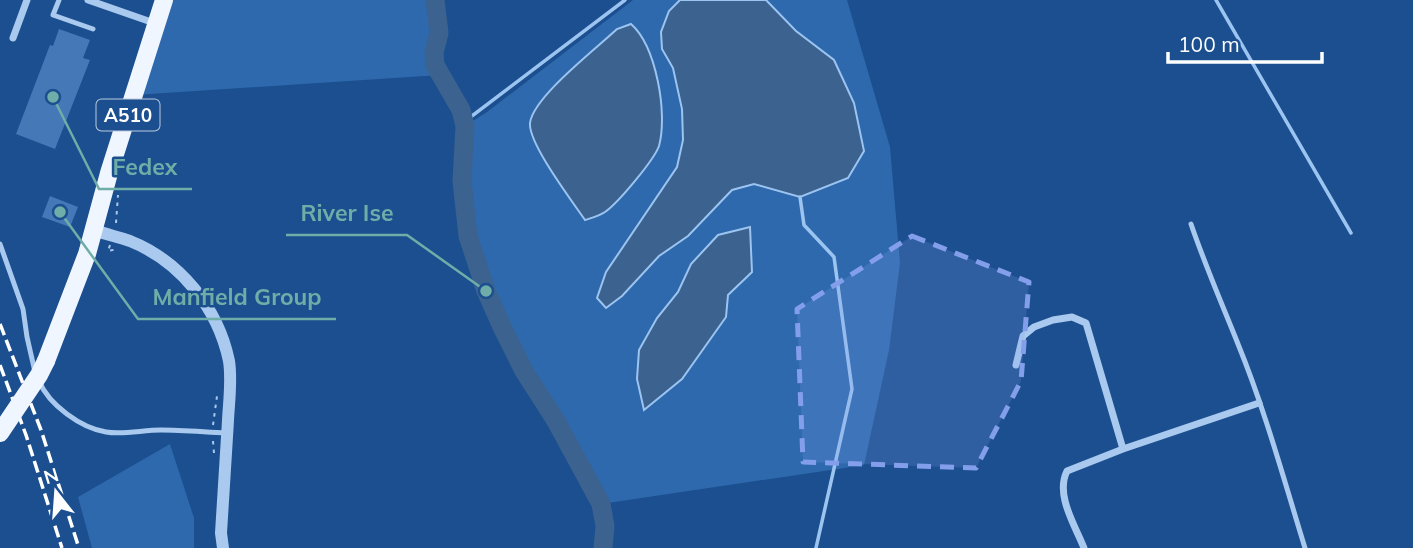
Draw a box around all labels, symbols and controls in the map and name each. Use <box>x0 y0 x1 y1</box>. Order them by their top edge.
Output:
scale bar <box>1168 21 1322 65</box>
text: 100 m <box>1178 31 1240 57</box>
road number: A510 <box>96 99 160 130</box>
callout: Fedex <box>99 145 192 189</box>
text: Fedex <box>113 152 178 181</box>
callout: River Ise <box>286 191 407 235</box>
text: River Ise <box>300 198 394 227</box>
callout: Manfield Group <box>138 275 336 319</box>
text: Manfield Group <box>152 282 322 311</box>
north arrow <box>21 457 91 527</box>
text: N <box>41 462 61 489</box>

